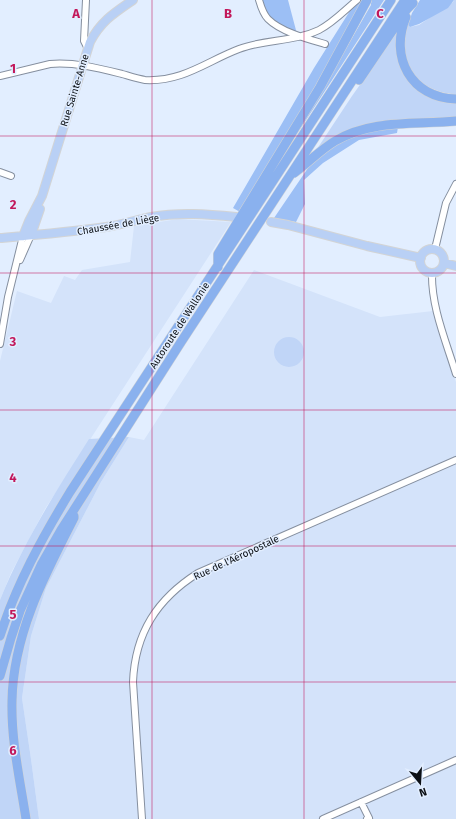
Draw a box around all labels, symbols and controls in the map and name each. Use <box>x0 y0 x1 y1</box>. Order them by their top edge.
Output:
text: A <box>71 6 80 21</box>
text: B <box>224 6 232 21</box>
text: C <box>376 6 384 21</box>
street label: Rue Sainte-Anne <box>58 53 92 128</box>
text: 1 <box>10 61 16 76</box>
text: 2 <box>10 197 17 212</box>
street label: Chaussée de Liège <box>76 212 160 238</box>
street label: Autoroute de Wallonie <box>147 280 212 371</box>
text: 3 <box>9 334 17 349</box>
text: 4 <box>9 470 17 485</box>
street label: Rue de l'Aéropostale <box>192 533 281 583</box>
text: 5 <box>10 607 17 622</box>
text: 6 <box>9 743 17 758</box>
north arrow <box>400 763 440 803</box>
text: N <box>417 785 428 799</box>

